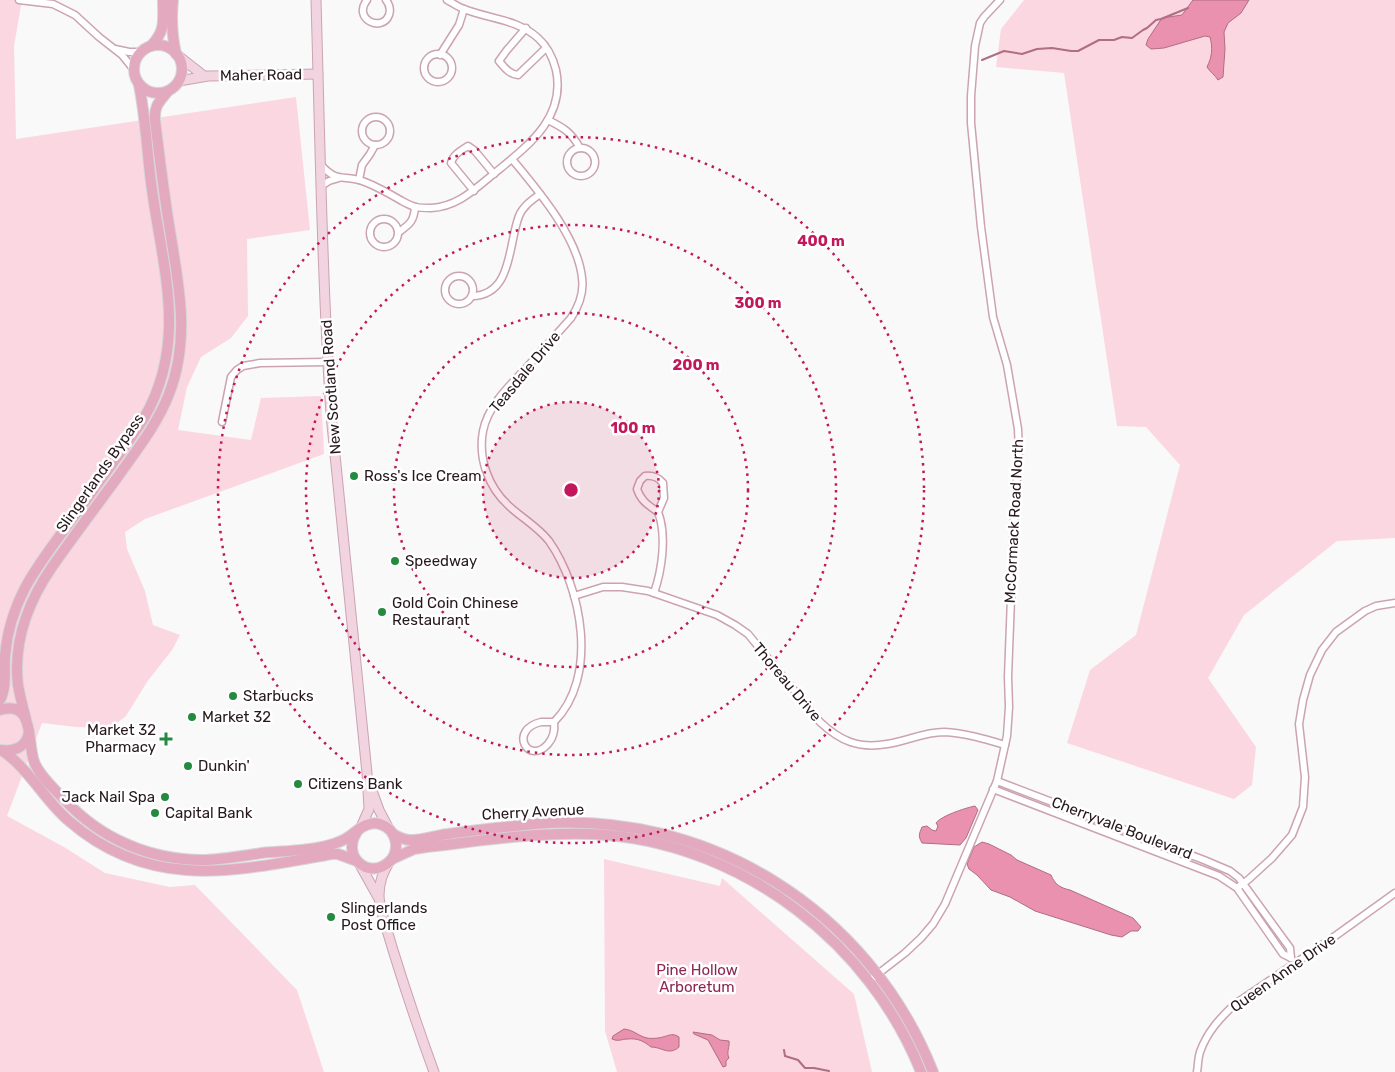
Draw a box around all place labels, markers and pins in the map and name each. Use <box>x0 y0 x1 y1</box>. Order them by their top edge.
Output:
place label: Ross's Ice Cream <box>364 467 482 485</box>
marker: Ross's Ice Cream <box>348 470 360 482</box>
centre of rings <box>562 481 580 499</box>
place label: Speedway <box>405 552 477 570</box>
marker: Speedway <box>389 555 401 567</box>
place label: Gold Coin Chinese Restaurant <box>392 594 518 629</box>
marker: Gold Coin Chinese Restaurant <box>376 606 388 618</box>
place label: Starbucks <box>243 687 314 705</box>
marker: Starbucks <box>227 690 239 702</box>
place label: Market 32 <box>202 708 271 726</box>
marker: Market 32 <box>186 711 198 723</box>
place label: Market 32 Pharmacy <box>85 721 156 756</box>
marker: Market 32 Pharmacy <box>160 733 172 745</box>
place label: Dunkin' <box>198 757 250 775</box>
marker: Dunkin' <box>182 760 194 772</box>
place label: Citizens Bank <box>308 775 403 793</box>
marker: Citizens Bank <box>292 778 304 790</box>
place label: Jack Nail Spa <box>62 788 155 806</box>
marker: Jack Nail Spa <box>159 791 171 803</box>
place label: Capital Bank <box>165 804 253 822</box>
marker: Capital Bank <box>149 807 161 819</box>
place label: Slingerlands Post Office <box>341 899 428 934</box>
marker: Slingerlands Post Office <box>325 911 337 923</box>

